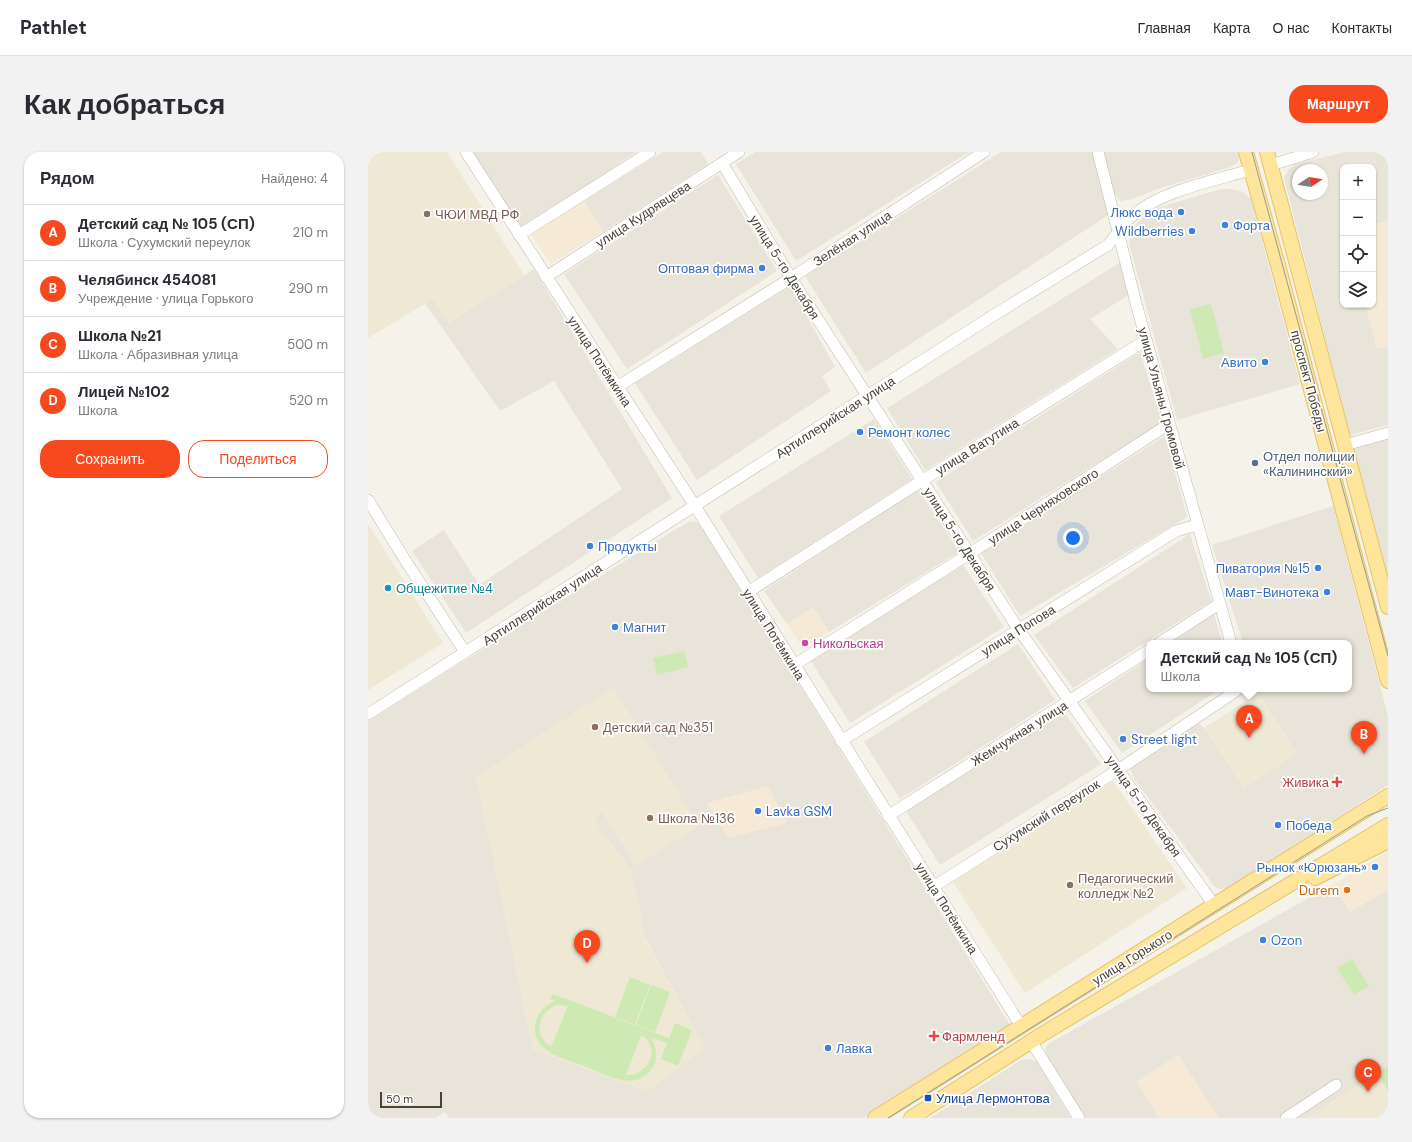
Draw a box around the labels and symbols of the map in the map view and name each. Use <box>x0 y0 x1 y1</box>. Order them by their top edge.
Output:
north arrow <box>1292 164 1328 200</box>
street label: улица Кудрявцева <box>593 177 695 251</box>
place label: Люкс вода <box>1110 204 1174 221</box>
place label: ЧЮИ МВД РФ <box>435 206 520 223</box>
street label: Зелёная улица <box>810 206 895 270</box>
marker: Люкс вода <box>1176 207 1186 217</box>
marker: ЧЮИ МВД РФ <box>422 209 432 219</box>
street label: улица 5-го Декабря <box>746 212 824 323</box>
place label: Форта <box>1233 217 1271 234</box>
marker: Форта <box>1220 220 1230 230</box>
place label: Wildberries <box>1115 223 1184 240</box>
marker: Wildberries <box>1187 226 1197 236</box>
place label: Оптовая фирма <box>658 260 755 277</box>
marker: Оптовая фирма <box>757 263 767 273</box>
street label: улица Потёмкина <box>564 313 636 411</box>
street label: улица Ульяны Громовой <box>1134 325 1189 471</box>
street label: проспект Победы <box>1287 328 1330 434</box>
place label: Авито <box>1221 354 1257 371</box>
marker: Авито <box>1260 357 1270 367</box>
street label: Артиллерийская улица <box>772 372 899 462</box>
street label: улица Ватутина <box>932 414 1023 479</box>
place label: Ремонт колес <box>868 424 951 441</box>
marker: Ремонт колес <box>855 427 865 437</box>
place label: Отдел полиции «Калининский» <box>1263 448 1355 480</box>
marker: Отдел полиции «Калининский» <box>1250 458 1260 468</box>
street label: улица Черняховского <box>985 464 1102 548</box>
street label: улица 5-го Декабря <box>920 484 999 594</box>
your location <box>1063 528 1083 548</box>
place label: Продукты <box>598 538 657 555</box>
marker: Продукты <box>585 541 595 551</box>
street label: Артиллерийская улица <box>479 559 606 649</box>
place label: Пиватория №15 <box>1216 560 1310 577</box>
marker: Пиватория №15 <box>1313 563 1323 573</box>
place label: Общежитие №4 <box>396 580 493 597</box>
marker: Общежитие №4 <box>383 583 393 593</box>
place label: Мавт-Винотека <box>1225 584 1320 601</box>
street label: улица Потёмкина <box>739 585 809 684</box>
marker: Мавт-Винотека <box>1322 587 1332 597</box>
street label: улица Попова <box>978 601 1059 660</box>
place label: Магнит <box>623 619 666 636</box>
marker: Магнит <box>610 622 620 632</box>
place label: Никольская <box>813 635 884 652</box>
marker: Никольская <box>800 638 810 648</box>
street label: Жемчужная улица <box>968 696 1071 770</box>
pin: A <box>1236 705 1262 738</box>
place label: Детский сад №351 <box>603 719 713 736</box>
pin: B <box>1351 721 1377 754</box>
marker: Детский сад №351 <box>590 722 600 732</box>
place label: Street light <box>1131 731 1197 748</box>
marker: Street light <box>1118 734 1128 744</box>
street label: улица 5-го Декабря <box>1102 752 1185 860</box>
place label: Живика <box>1282 774 1330 791</box>
street label: Сухумский переулок <box>989 775 1103 855</box>
marker: Живика <box>1332 777 1342 787</box>
place label: Lavka GSM <box>766 803 832 820</box>
marker: Lavka GSM <box>753 806 763 816</box>
place label: Школа №136 <box>658 810 735 827</box>
marker: Школа №136 <box>645 813 655 823</box>
place label: Победа <box>1286 817 1332 834</box>
marker: Победа <box>1273 820 1283 830</box>
street label: улица Потёмкина <box>912 859 982 958</box>
place label: Рынок «Юрюзань» <box>1256 859 1367 876</box>
marker: Рынок «Юрюзань» <box>1370 862 1380 872</box>
place label: Педагогический колледж №2 <box>1078 870 1174 902</box>
marker: Педагогический колледж №2 <box>1065 880 1075 890</box>
place label: Durem <box>1299 882 1339 899</box>
marker: Durem <box>1342 885 1352 895</box>
street label: улица Горького <box>1089 926 1176 989</box>
pin: D <box>574 930 600 963</box>
place label: Ozon <box>1271 932 1302 949</box>
marker: Ozon <box>1258 935 1268 945</box>
place label: Фармленд <box>942 1028 1005 1045</box>
marker: Фармленд <box>929 1031 939 1041</box>
place label: Лавка <box>836 1040 873 1057</box>
marker: Лавка <box>823 1043 833 1053</box>
pin: C <box>1355 1059 1381 1092</box>
scale bar <box>380 1090 442 1109</box>
place label: Улица Лермонтова <box>936 1090 1051 1107</box>
marker: Улица Лермонтова <box>923 1093 933 1103</box>

